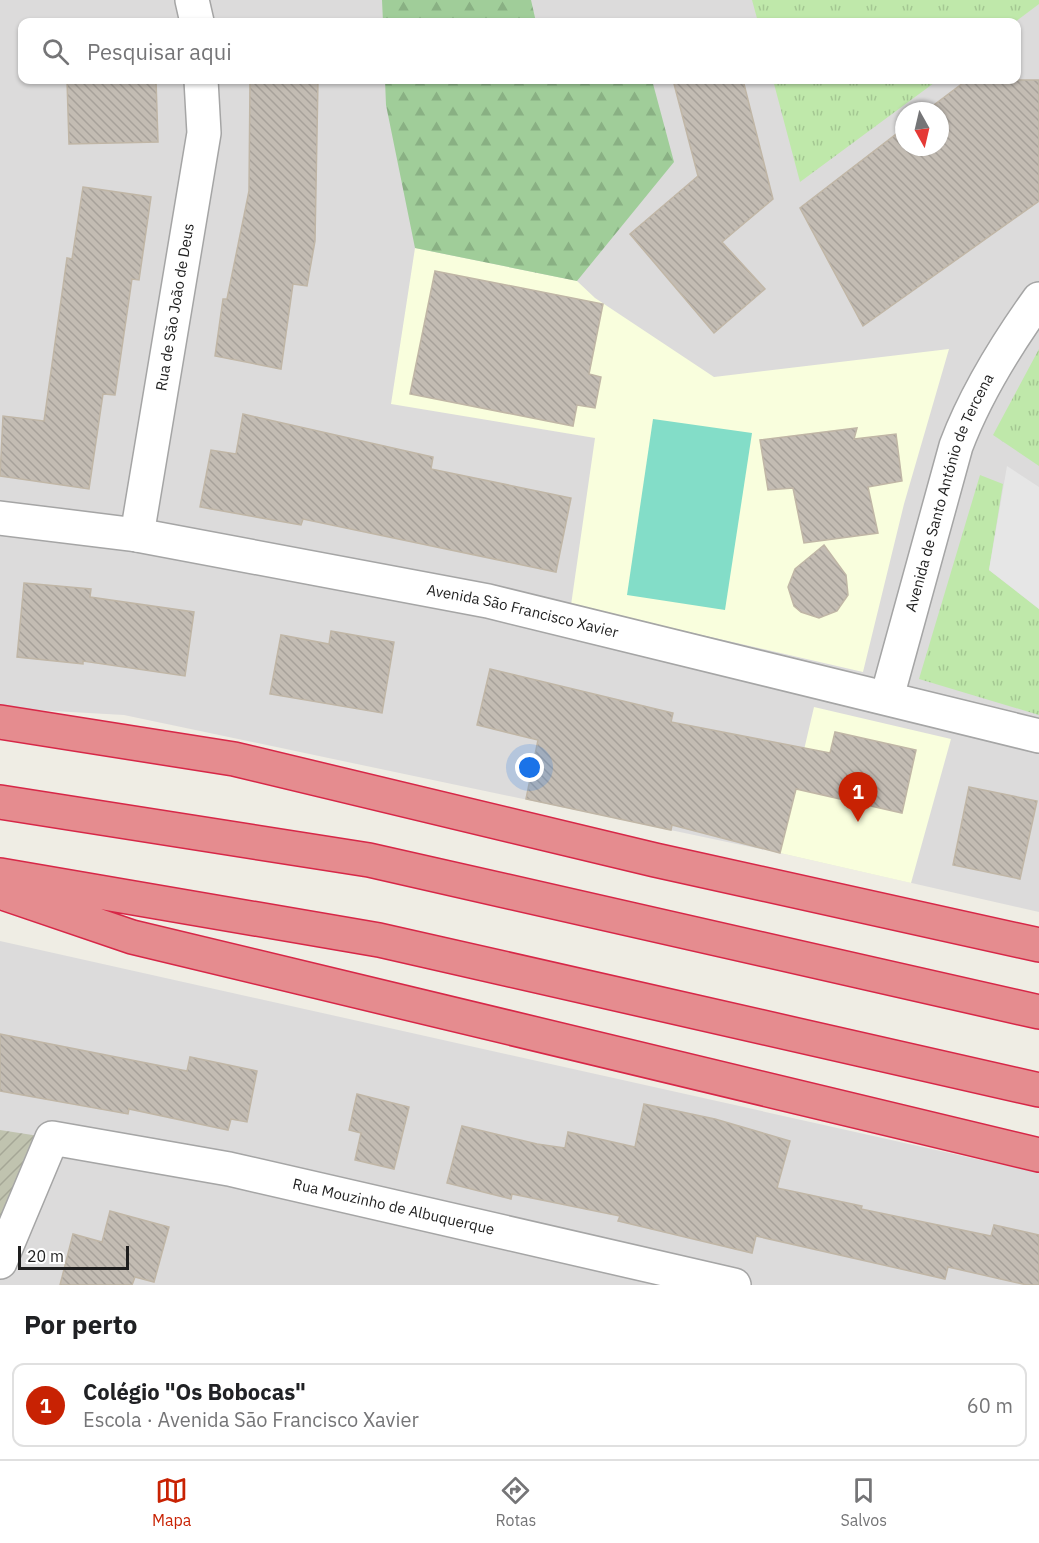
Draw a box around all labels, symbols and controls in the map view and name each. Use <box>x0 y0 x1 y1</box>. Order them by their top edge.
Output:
search box <box>18 18 1021 84</box>
icon: search <box>39 35 72 68</box>
text: Pesquisar aqui <box>87 37 232 66</box>
north arrow <box>895 102 949 156</box>
street label: Rua de São João de Deus <box>151 222 198 392</box>
street label: Avenida de Santo António de Tercena <box>901 370 998 614</box>
street label: Avenida São Francisco Xavier <box>425 580 621 642</box>
your location <box>515 753 544 782</box>
pin: 1 <box>838 772 878 822</box>
street label: Rua Mouzinho de Albuquerque <box>291 1174 496 1239</box>
scale bar <box>18 1243 129 1270</box>
text: 20 m <box>27 1246 64 1266</box>
text: Por perto <box>24 1307 137 1341</box>
text: Colégio "Os Bobocas" <box>83 1377 306 1406</box>
text: 1 <box>40 1392 52 1419</box>
text: 60 m <box>967 1392 1013 1419</box>
text: Escola · Avenida São Francisco Xavier <box>83 1406 419 1433</box>
tab: Mapa <box>152 1474 191 1530</box>
tab: Rotas <box>495 1474 536 1530</box>
tab: Salvos <box>840 1474 887 1530</box>

